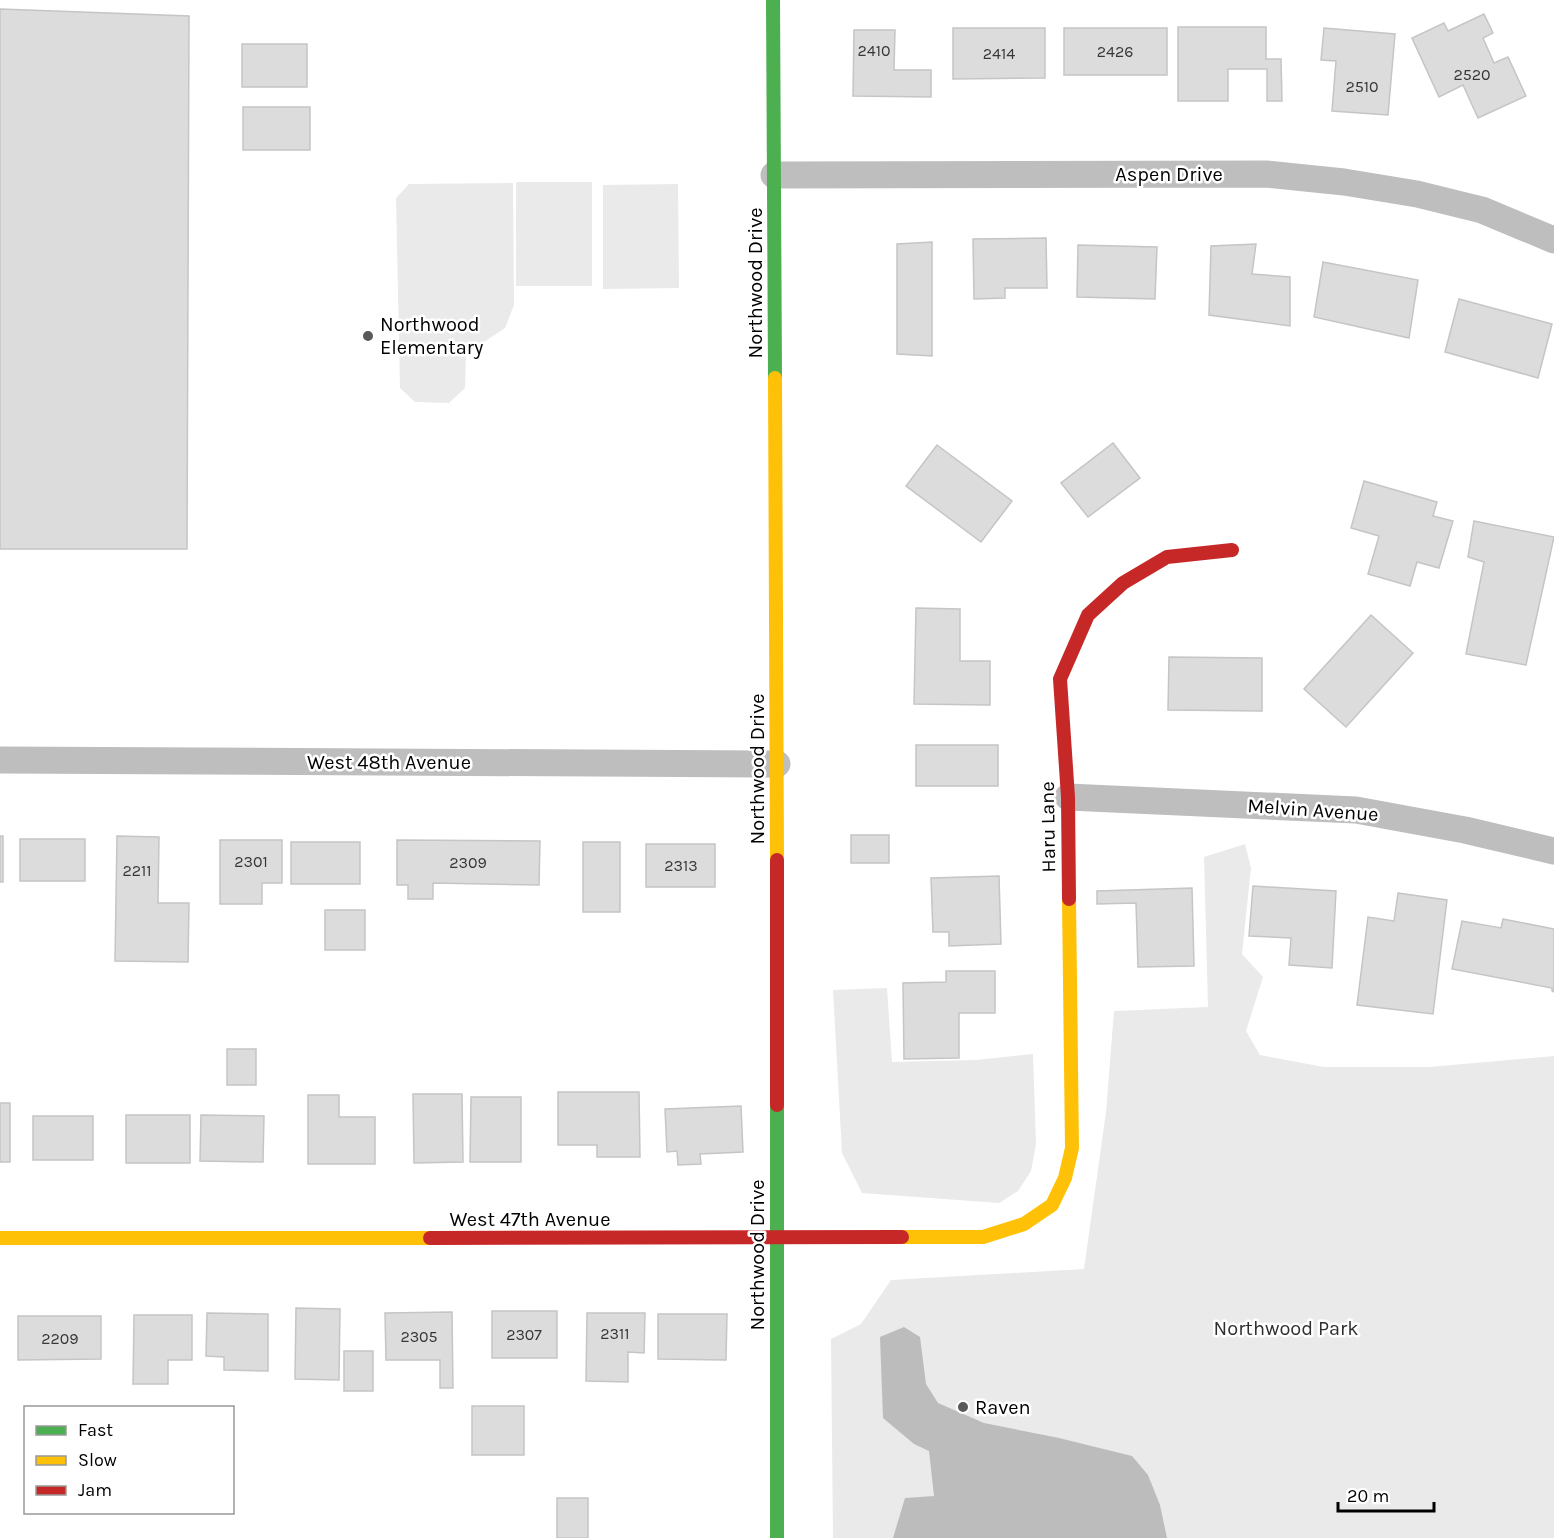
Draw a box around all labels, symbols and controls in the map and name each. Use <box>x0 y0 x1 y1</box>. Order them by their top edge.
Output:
house number: 2410 <box>858 41 891 60</box>
house number: 2426 <box>1097 42 1133 61</box>
house number: 2414 <box>983 44 1015 63</box>
house number: 2520 <box>1453 65 1491 84</box>
house number: 2510 <box>1345 77 1379 96</box>
street label: Aspen Drive <box>1115 163 1223 186</box>
street label: Northwood Drive <box>744 207 767 359</box>
place label: Northwood Elementary <box>380 313 483 359</box>
marker: Northwood Elementary <box>361 329 375 343</box>
street label: Northwood Drive <box>746 693 769 845</box>
street label: West 48th Avenue <box>307 751 471 774</box>
street label: Haru Lane <box>1036 781 1060 873</box>
street label: Melvin Avenue <box>1247 794 1379 826</box>
house number: 2301 <box>234 852 268 871</box>
house number: 2309 <box>449 853 487 872</box>
house number: 2313 <box>664 856 698 875</box>
house number: 2211 <box>122 861 152 880</box>
street label: Northwood Drive <box>746 1179 769 1331</box>
street label: West 47th Avenue <box>449 1208 611 1231</box>
park label: Northwood Park <box>1214 1317 1358 1340</box>
house number: 2311 <box>600 1324 630 1343</box>
house number: 2307 <box>506 1325 542 1344</box>
house number: 2305 <box>400 1327 438 1346</box>
house number: 2209 <box>41 1329 79 1348</box>
place label: Raven <box>975 1396 1031 1419</box>
marker: Raven <box>956 1400 970 1414</box>
legend <box>24 1406 234 1514</box>
text: Fast <box>78 1419 113 1441</box>
text: Slow <box>78 1449 117 1471</box>
scale bar <box>1338 1475 1434 1513</box>
text: Jam <box>78 1479 112 1501</box>
text: 20 m <box>1347 1485 1389 1507</box>

